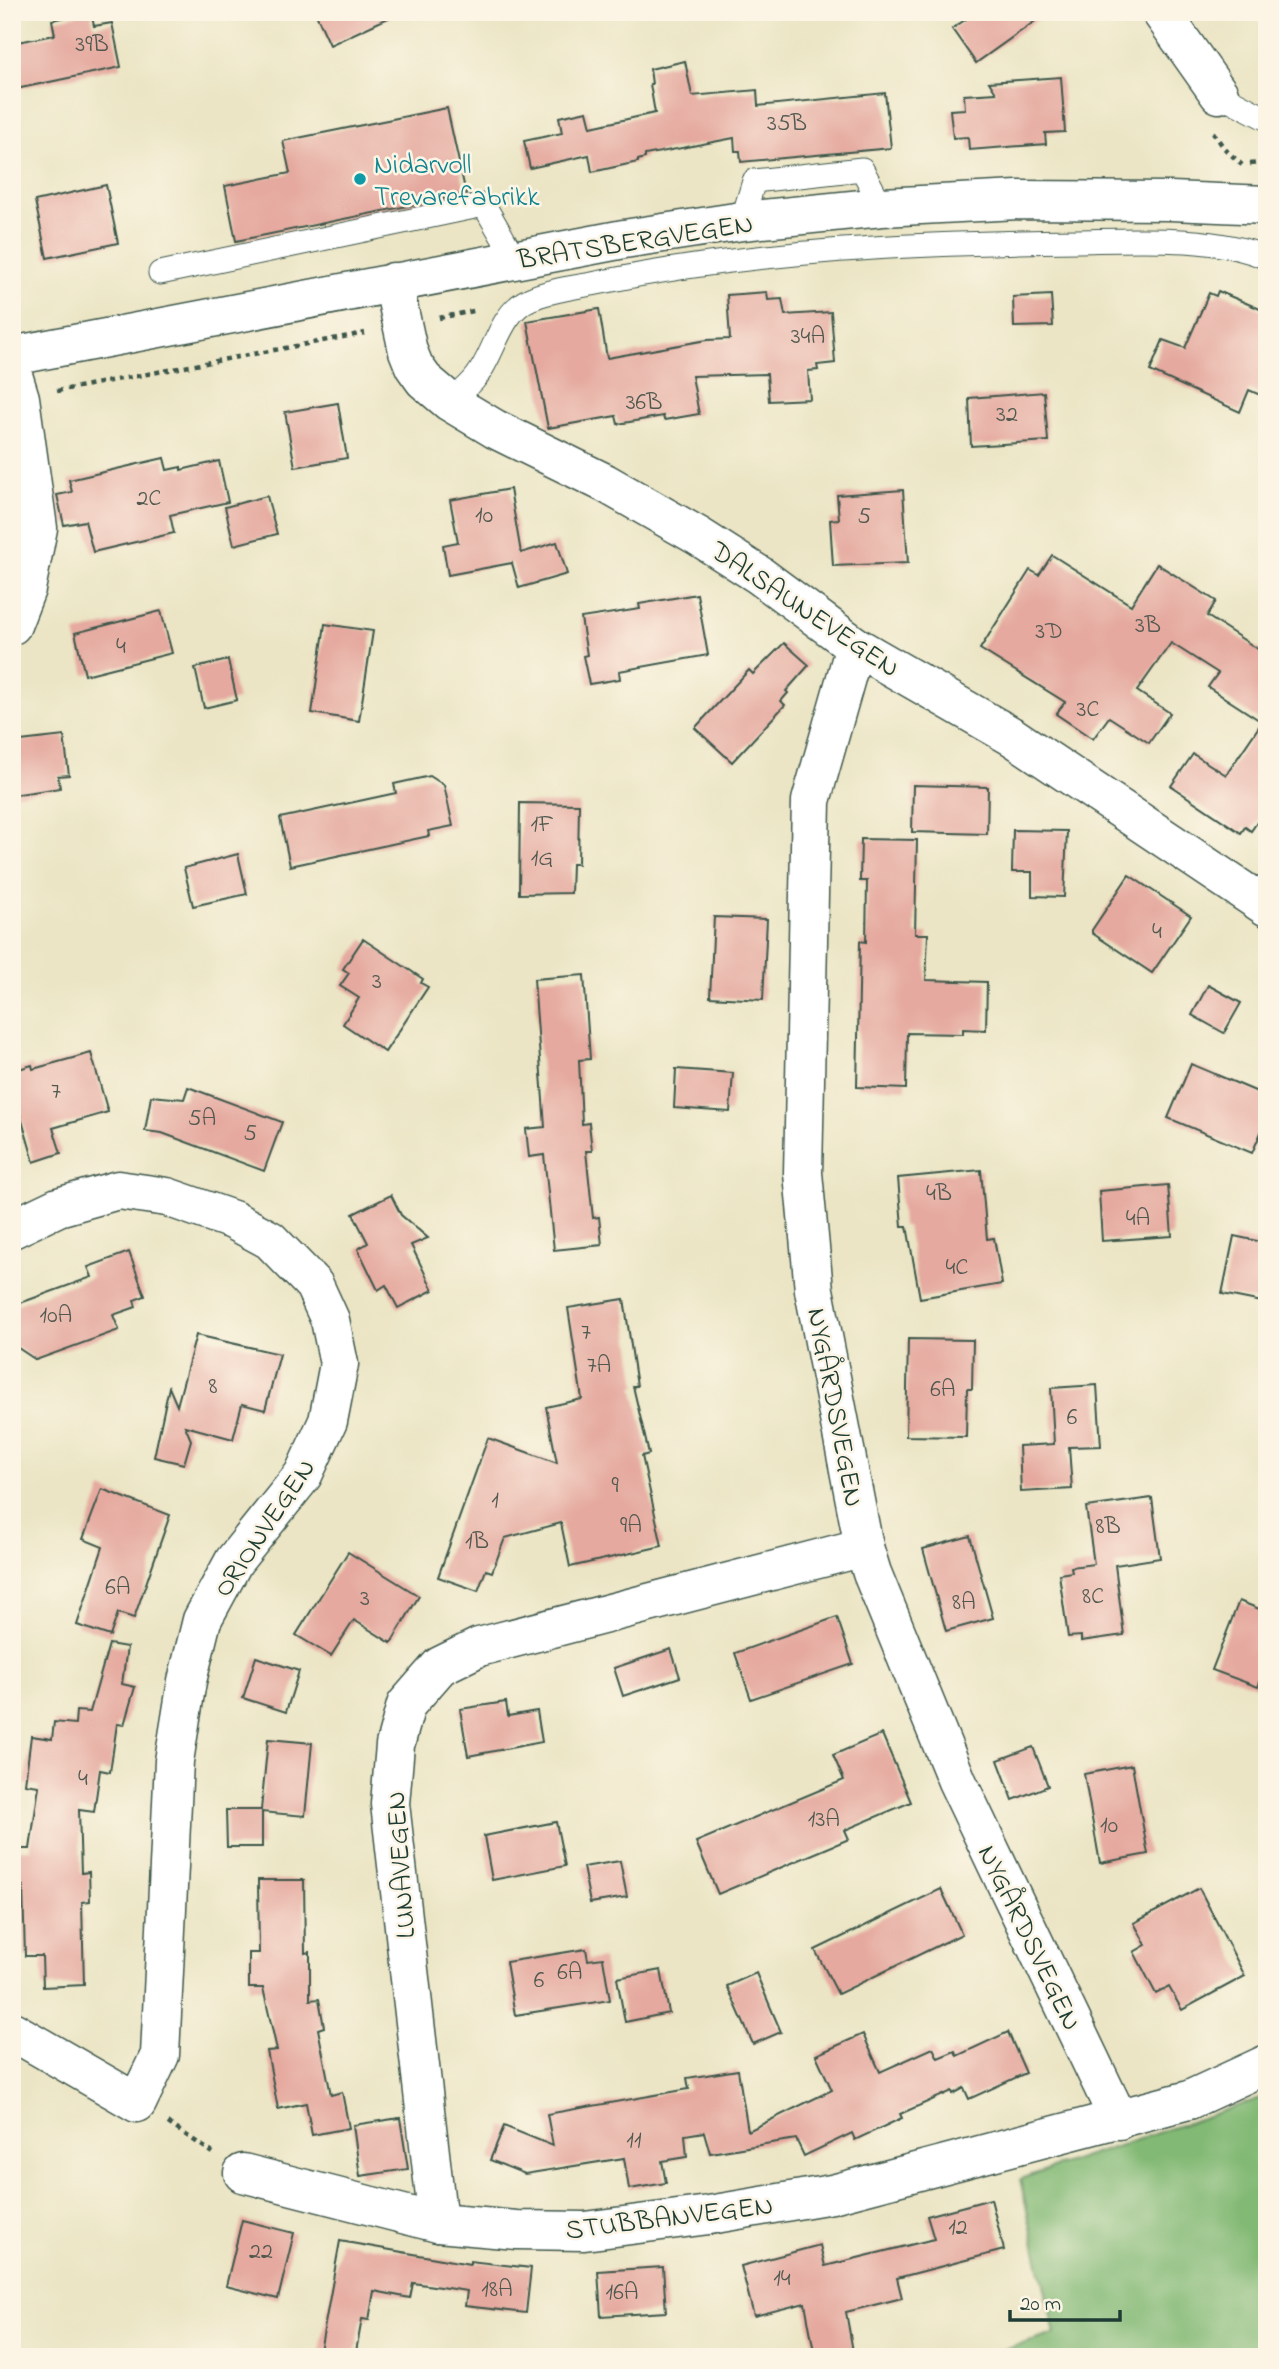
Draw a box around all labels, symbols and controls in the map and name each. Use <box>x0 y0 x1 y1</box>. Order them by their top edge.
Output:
house number: 39B <box>75 28 109 63</box>
house number: 35B <box>767 107 807 142</box>
place label: Nidarvoll Trevarefabrikk <box>374 146 540 219</box>
marker: Nidarvoll Trevarefabrikk <box>352 171 368 187</box>
street label: BRATSBERGVEGEN <box>514 205 756 282</box>
house number: 34A <box>791 320 825 355</box>
house number: 36B <box>626 386 662 421</box>
house number: 32 <box>996 398 1018 433</box>
house number: 2C <box>136 482 162 517</box>
house number: 10 <box>475 499 493 534</box>
house number: 5 <box>857 500 871 535</box>
street label: DALSAUNEVEGEN <box>700 532 907 690</box>
house number: 3B <box>1135 609 1161 644</box>
house number: 3D <box>1035 615 1063 650</box>
house number: 4 <box>116 630 126 665</box>
house number: 3C <box>1076 693 1100 728</box>
house number: 1F <box>530 808 554 843</box>
house number: 1G <box>531 842 553 877</box>
house number: 4 <box>1152 915 1162 950</box>
house number: 3 <box>372 965 382 1000</box>
house number: 7 <box>51 1075 61 1110</box>
house number: 5A <box>188 1102 216 1137</box>
house number: 5 <box>243 1117 257 1152</box>
house number: 4B <box>926 1177 952 1212</box>
house number: 4A <box>1126 1202 1150 1237</box>
house number: 4C <box>945 1251 969 1286</box>
house number: 10A <box>40 1299 72 1334</box>
street label: NYGÅRDSVEGEN <box>794 1305 873 1511</box>
house number: 7 <box>581 1316 591 1351</box>
house number: 7A <box>587 1349 611 1384</box>
house number: 8 <box>209 1370 218 1405</box>
house number: 6A <box>930 1373 956 1408</box>
house number: 6 <box>1067 1401 1078 1436</box>
street label: ORIONVEGEN <box>204 1451 328 1607</box>
house number: 9 <box>611 1469 619 1504</box>
house number: 1 <box>491 1484 499 1519</box>
house number: 9A <box>620 1509 642 1544</box>
house number: 8B <box>1095 1510 1121 1545</box>
house number: 1B <box>465 1525 489 1560</box>
house number: 6A <box>105 1571 131 1606</box>
house number: 8C <box>1082 1580 1104 1615</box>
house number: 3 <box>360 1582 370 1617</box>
house number: 8A <box>952 1586 976 1621</box>
house number: 4 <box>78 1762 88 1797</box>
street label: LUNAVEGEN <box>377 1790 428 1940</box>
house number: 13A <box>808 1803 840 1838</box>
house number: 10 <box>1100 1809 1118 1844</box>
street label: NYGÅRDSVEGEN <box>965 1839 1091 2038</box>
house number: 6A <box>557 1956 583 1991</box>
house number: 6 <box>534 1964 545 1999</box>
house number: 11 <box>626 2124 642 2159</box>
street label: STUBBANVEGEN <box>563 2186 776 2253</box>
house number: 12 <box>948 2211 968 2246</box>
house number: 22 <box>249 2235 273 2270</box>
house number: 14 <box>773 2262 791 2297</box>
house number: 18A <box>481 2273 513 2308</box>
house number: 16A <box>606 2276 638 2311</box>
scale bar <box>1010 2278 1120 2322</box>
text: 20 m <box>1020 2290 1061 2320</box>

